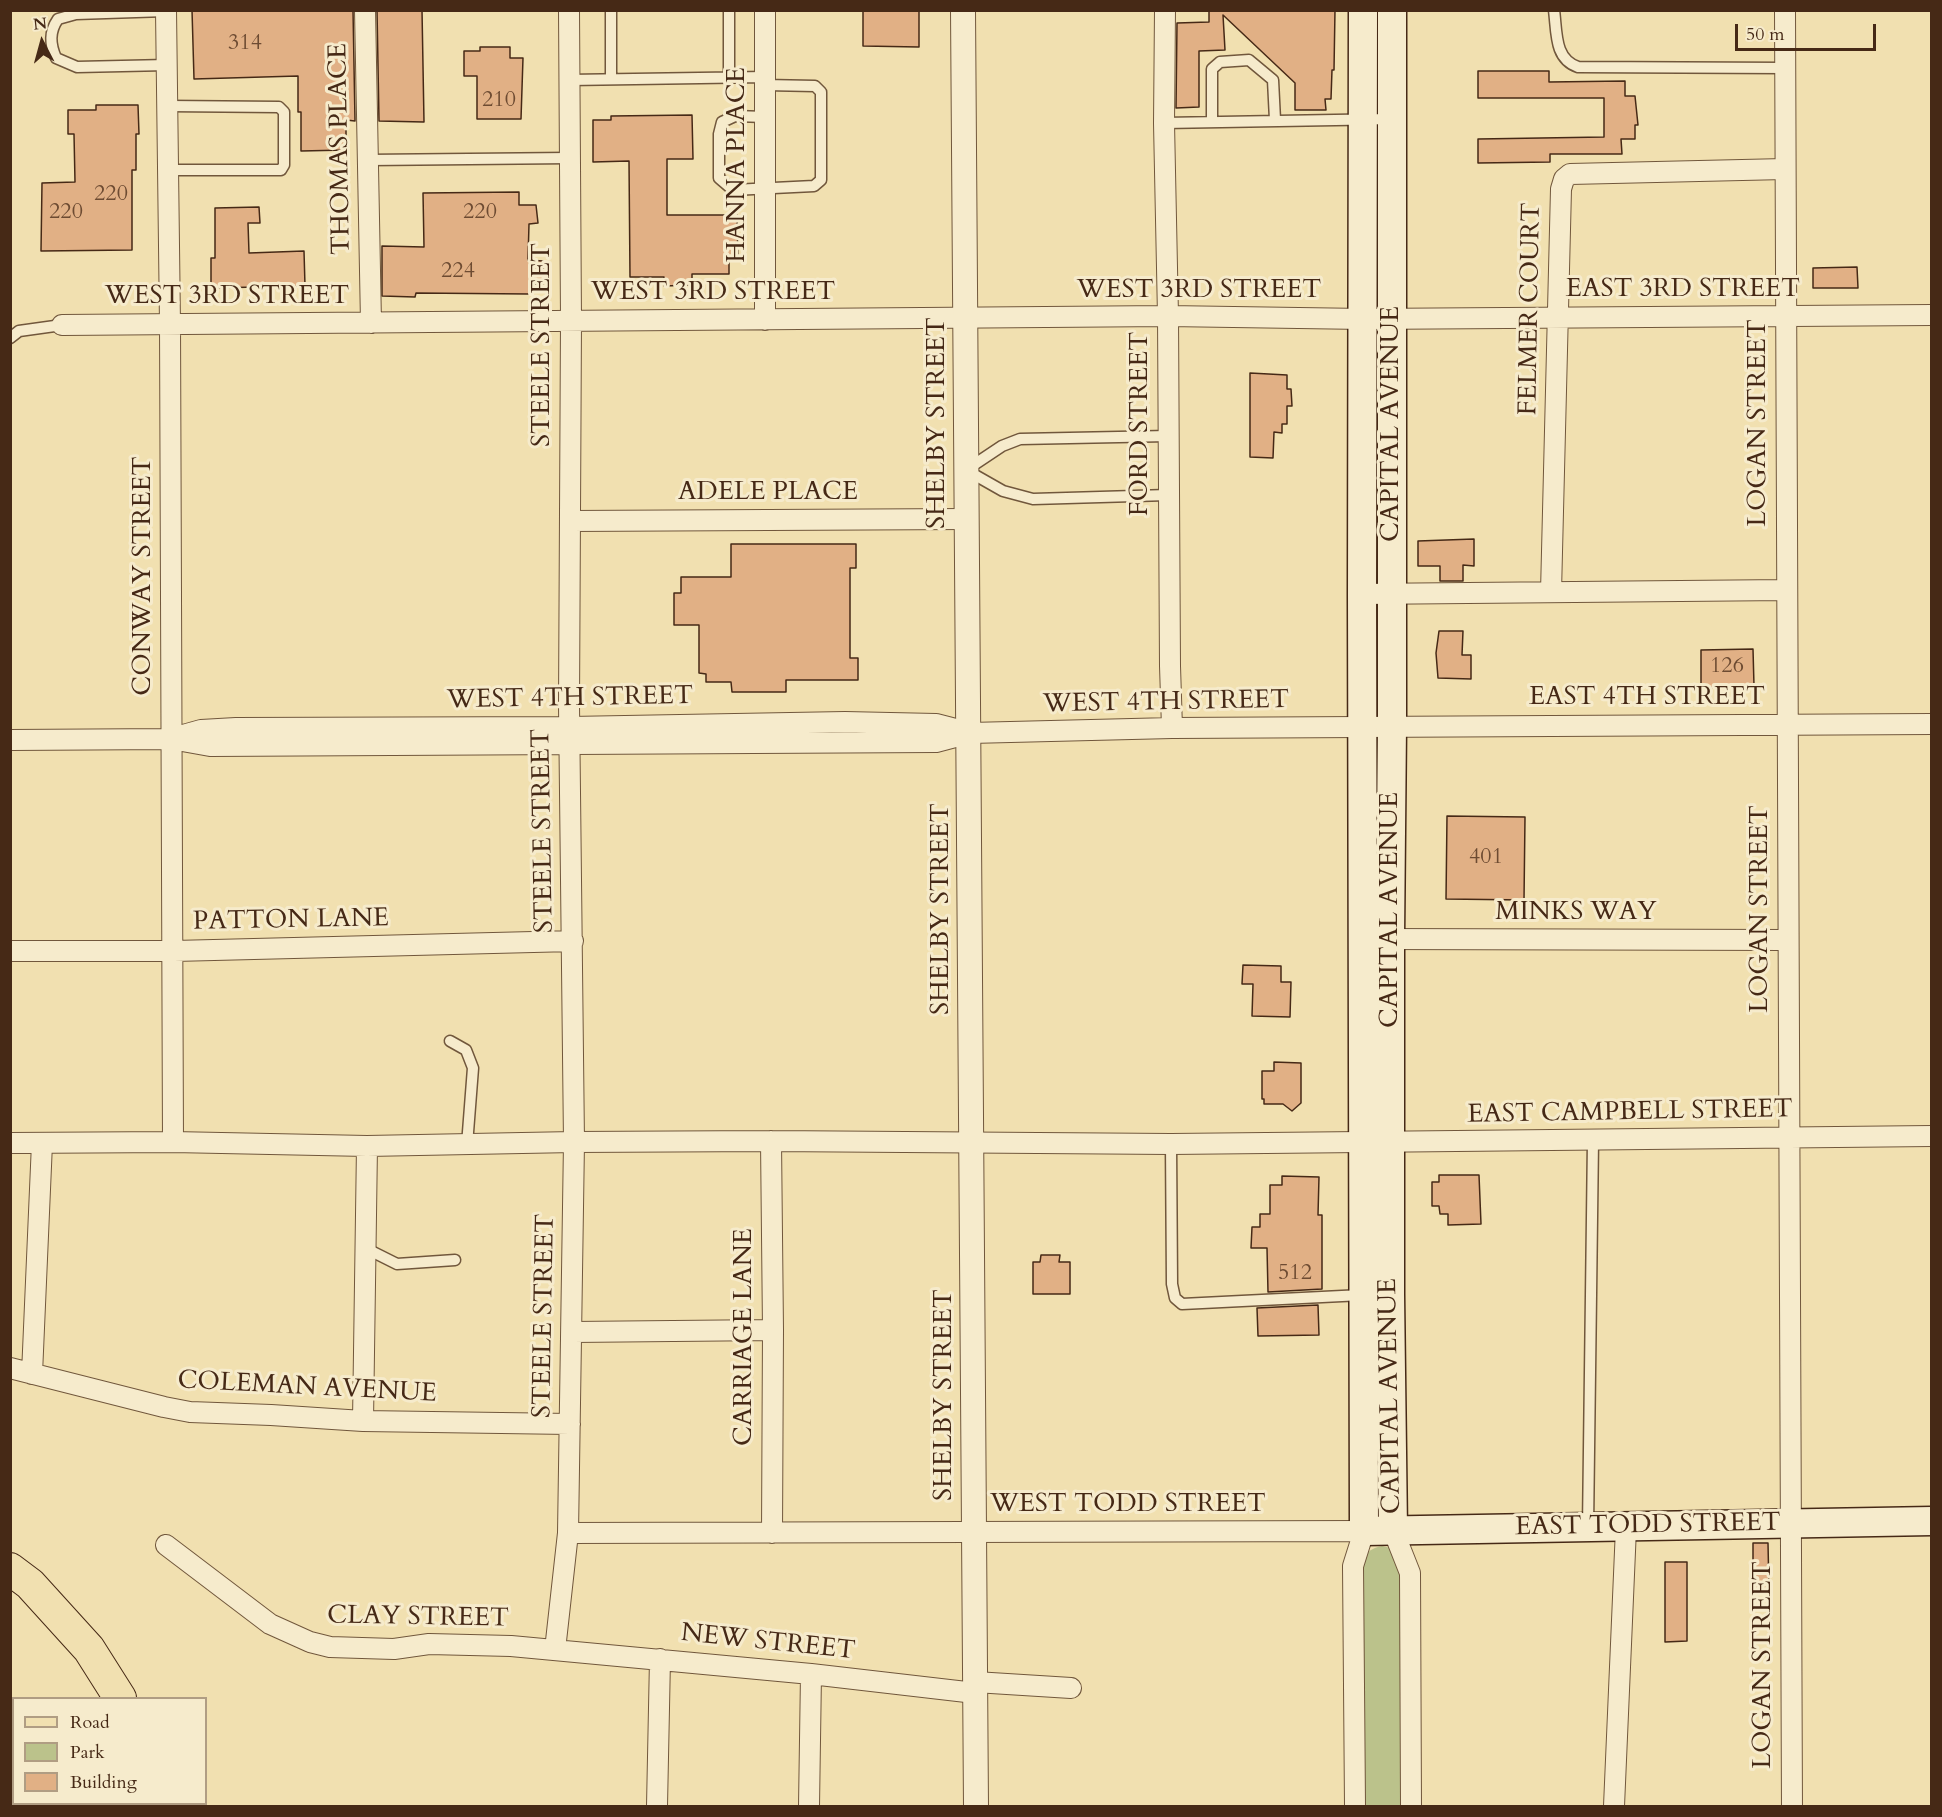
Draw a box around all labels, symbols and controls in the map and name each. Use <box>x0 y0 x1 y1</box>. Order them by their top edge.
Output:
north arrow <box>12 12 72 72</box>
text: N <box>32 12 48 36</box>
scale bar <box>1738 12 1879 50</box>
text: 50 m <box>1746 22 1785 47</box>
house number: 314 <box>228 31 262 57</box>
street label: THOMAS PLACE <box>324 43 358 255</box>
street label: HANNA PLACE <box>722 67 754 263</box>
house number: 210 <box>482 88 516 114</box>
house number: 220 <box>94 182 128 208</box>
house number: 220 <box>49 200 83 226</box>
house number: 220 <box>463 200 497 226</box>
street label: FELMER COURT <box>1514 202 1548 416</box>
street label: STEELE STREET <box>527 243 559 447</box>
house number: 224 <box>441 259 475 285</box>
street label: EAST 3RD STREET <box>1566 274 1800 306</box>
street label: WEST 3RD STREET <box>1077 275 1321 307</box>
street label: WEST 3RD STREET <box>591 277 835 309</box>
street label: WEST 3RD STREET <box>105 281 349 313</box>
street label: CAPITAL AVENUE <box>1376 306 1408 542</box>
street label: SHELBY STREET <box>922 317 954 529</box>
street label: LOGAN STREET <box>1743 319 1775 527</box>
street label: FORD STREET <box>1125 332 1157 516</box>
street label: CONWAY STREET <box>128 456 160 696</box>
street label: ADELE PLACE <box>678 477 858 509</box>
house number: 126 <box>1710 654 1744 680</box>
street label: WEST 4TH STREET <box>447 681 693 717</box>
street label: EAST 4TH STREET <box>1529 682 1765 714</box>
street label: WEST 4TH STREET <box>1043 685 1289 721</box>
street label: STEELE STREET <box>527 729 561 933</box>
street label: CAPITAL AVENUE <box>1375 792 1407 1028</box>
street label: SHELBY STREET <box>926 803 958 1015</box>
street label: LOGAN STREET <box>1745 805 1777 1013</box>
house number: 401 <box>1469 845 1503 871</box>
street label: MINKS WAY <box>1495 897 1657 929</box>
street label: PATTON LANE <box>193 904 389 938</box>
street label: EAST CAMPBELL STREET <box>1467 1095 1793 1131</box>
street label: STEELE STREET <box>528 1214 562 1418</box>
street label: CARRIAGE LANE <box>729 1228 761 1446</box>
house number: 512 <box>1278 1261 1312 1287</box>
street label: CAPITAL AVENUE <box>1373 1278 1409 1514</box>
street label: SHELBY STREET <box>929 1289 961 1501</box>
street label: COLEMAN AVENUE <box>177 1366 437 1410</box>
street label: WEST TODD STREET <box>990 1489 1266 1521</box>
street label: EAST TODD STREET <box>1515 1508 1781 1544</box>
street label: LOGAN STREET <box>1748 1561 1780 1769</box>
street label: CLAY STREET <box>327 1601 509 1635</box>
street label: NEW STREET <box>679 1618 857 1668</box>
legend <box>12 1697 207 1805</box>
text: Road <box>70 1710 110 1735</box>
text: Park <box>70 1740 105 1765</box>
text: Building <box>70 1770 137 1795</box>

